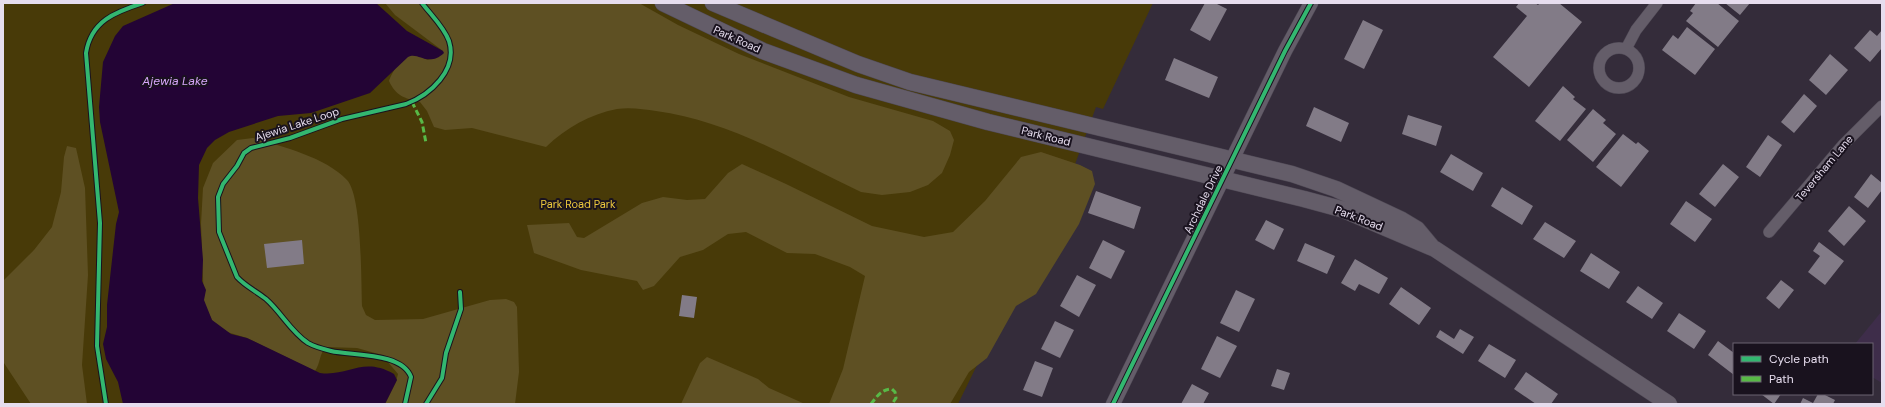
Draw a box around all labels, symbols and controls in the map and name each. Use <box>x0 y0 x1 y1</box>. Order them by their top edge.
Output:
street label: Park Road <box>711 22 763 56</box>
water label: Ajewia Lake <box>141 73 208 89</box>
street label: Ajewia Lake Loop <box>253 104 341 144</box>
street label: Park Road <box>1020 123 1072 149</box>
street label: Teversham Lane <box>1792 132 1856 204</box>
street label: Archdale Drive <box>1180 163 1226 235</box>
park label: Park Road Park <box>541 197 616 211</box>
street label: Park Road <box>1333 202 1385 234</box>
legend <box>1733 343 1873 395</box>
text: Cycle path <box>1769 351 1829 367</box>
text: Path <box>1769 371 1794 387</box>

